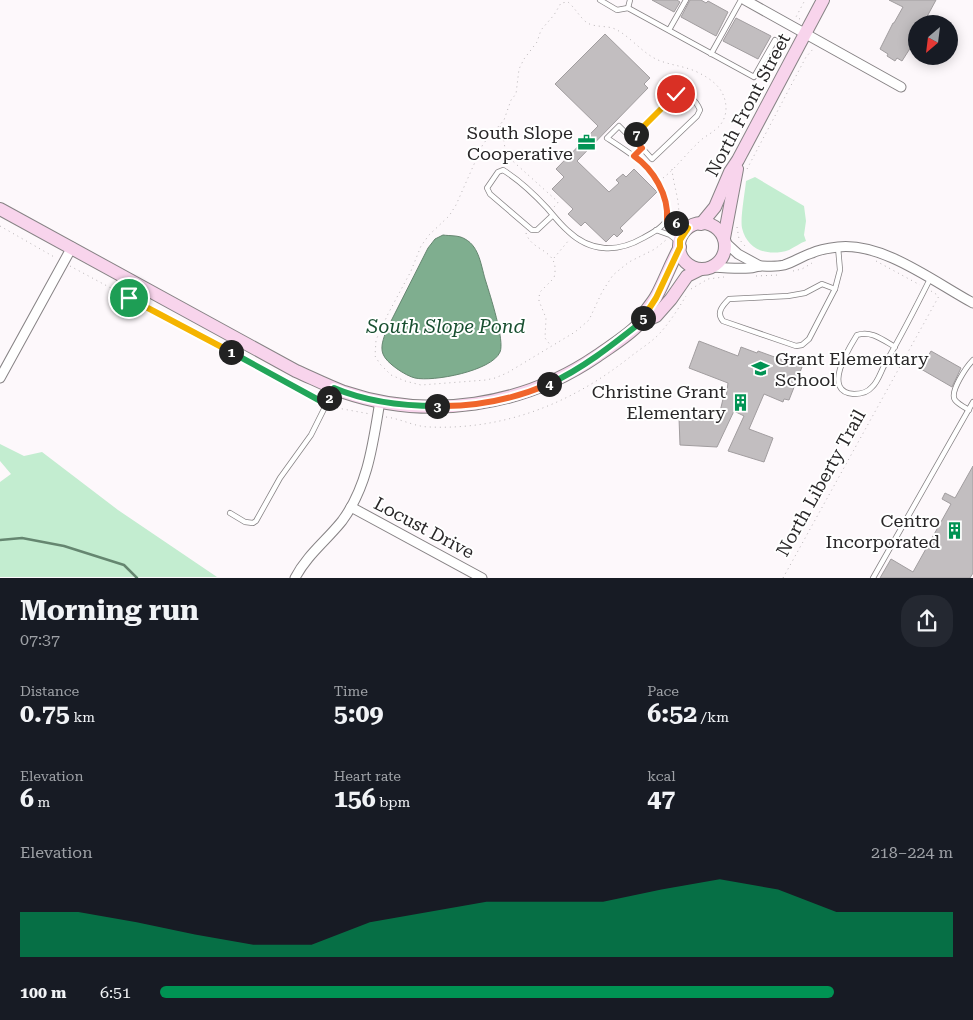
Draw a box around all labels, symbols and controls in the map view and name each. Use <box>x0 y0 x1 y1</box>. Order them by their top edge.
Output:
north arrow <box>908 15 958 65</box>
map controls <box>908 15 958 65</box>
street label: North Front Street <box>701 29 794 180</box>
pin <box>655 73 697 115</box>
icon: check <box>662 80 690 108</box>
place label: South Slope Cooperative <box>467 122 573 164</box>
pin: 7 <box>624 122 648 146</box>
text: 7 <box>633 126 640 142</box>
office icon: South Slope Cooperative <box>577 133 597 153</box>
pin: 6 <box>664 210 688 236</box>
text: 6 <box>673 215 680 231</box>
pin <box>108 277 150 319</box>
icon: arrive <box>115 284 143 312</box>
pin: 5 <box>630 306 656 330</box>
text: 5 <box>640 310 647 326</box>
water label: South Slope Pond <box>366 315 526 338</box>
pin: 1 <box>218 340 244 364</box>
text: 1 <box>228 344 235 360</box>
place label: Grant Elementary School <box>775 348 929 390</box>
school or university icon: Grant Elementary School <box>751 359 771 379</box>
pin: 4 <box>536 372 562 396</box>
text: 4 <box>546 376 553 392</box>
place label: Christine Grant Elementary <box>592 381 726 423</box>
pin: 2 <box>316 386 342 410</box>
text: 2 <box>326 390 333 406</box>
building icon: Christine Grant Elementary <box>730 392 750 412</box>
pin: 3 <box>424 394 450 418</box>
text: 3 <box>434 398 441 414</box>
street label: North Liberty Trail <box>772 406 870 560</box>
street label: Locust Drive <box>371 492 478 563</box>
place label: Centro Incorporated <box>825 510 940 552</box>
building icon: Centro Incorporated <box>944 521 964 541</box>
text: Morning run <box>20 594 199 627</box>
button: share <box>901 595 953 647</box>
text: 07:37 <box>20 630 60 649</box>
text: Distance <box>20 683 79 699</box>
text: Time <box>334 683 368 699</box>
text: Pace <box>647 683 679 699</box>
text: 0.75 <box>20 699 70 728</box>
text: 5:09 <box>334 699 383 728</box>
text: 6:52 <box>647 699 697 728</box>
text: km <box>70 709 95 725</box>
text: /km <box>697 709 729 725</box>
text: Elevation <box>20 768 83 784</box>
text: Heart rate <box>334 768 401 784</box>
text: kcal <box>647 768 676 784</box>
text: 6 <box>20 784 34 813</box>
text: 156 <box>334 784 376 813</box>
text: 47 <box>647 784 675 813</box>
text: m <box>34 794 50 810</box>
text: bpm <box>376 794 410 810</box>
text: Elevation <box>20 843 93 862</box>
text: 218–224 m <box>871 843 953 862</box>
text: 100 m <box>20 983 66 1002</box>
text: 6:51 <box>100 983 131 1002</box>

